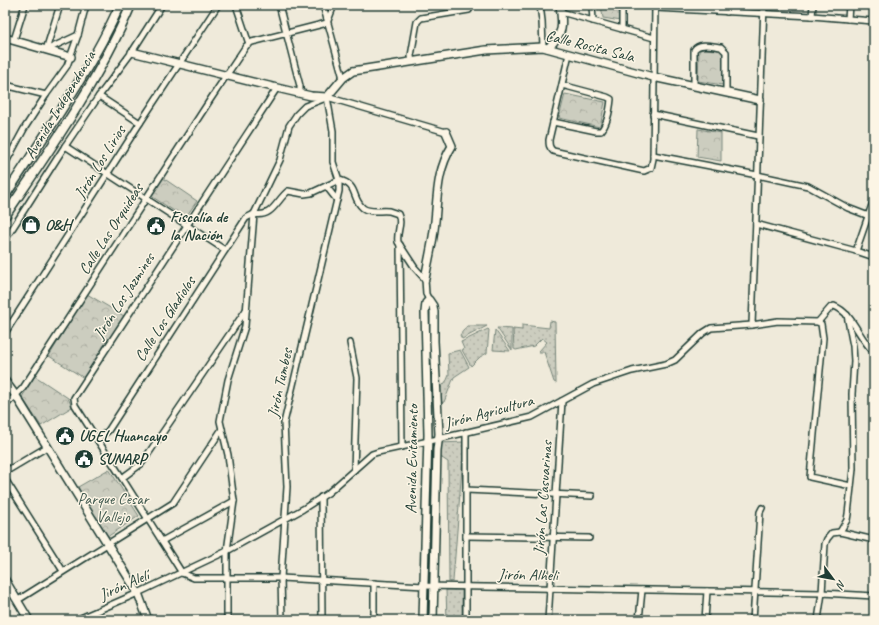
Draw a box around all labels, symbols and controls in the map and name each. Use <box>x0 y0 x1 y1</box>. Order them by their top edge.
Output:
street label: Calle Rosita Sala <box>544 25 637 67</box>
street label: Avenida Independencia <box>20 46 101 163</box>
street label: Jirón Los Lirios <box>69 121 131 203</box>
street label: Calle Las Orquideas <box>74 179 149 278</box>
place label: Fiscalía de la Nación <box>170 207 229 245</box>
shop icon: O&H <box>20 214 42 236</box>
place label: O&H <box>45 215 74 235</box>
public building icon: Fiscalía de la Nación <box>145 215 167 237</box>
street label: Jirón Los Jazmines <box>88 248 160 344</box>
street label: Calle Los Gladiolos <box>130 271 201 365</box>
street label: Jirón Tumbes <box>263 345 297 420</box>
street label: Jirón Agricultura <box>441 390 537 434</box>
street label: Avenida Evitamiento <box>401 402 423 514</box>
public building icon: UGEL Huancayo <box>54 425 76 447</box>
place label: UGEL Huancayo <box>79 426 167 446</box>
street label: Jirón Las Casuarinas <box>529 439 557 557</box>
public building icon: SUNARP <box>73 448 95 470</box>
place label: SUNARP <box>98 449 149 469</box>
park label: Parque Cesar Vallejo <box>78 489 151 527</box>
north arrow <box>813 559 853 599</box>
street label: Jirón Alelí <box>95 564 155 605</box>
street label: Jirón Alheli <box>497 564 560 586</box>
text: N <box>833 578 849 593</box>

